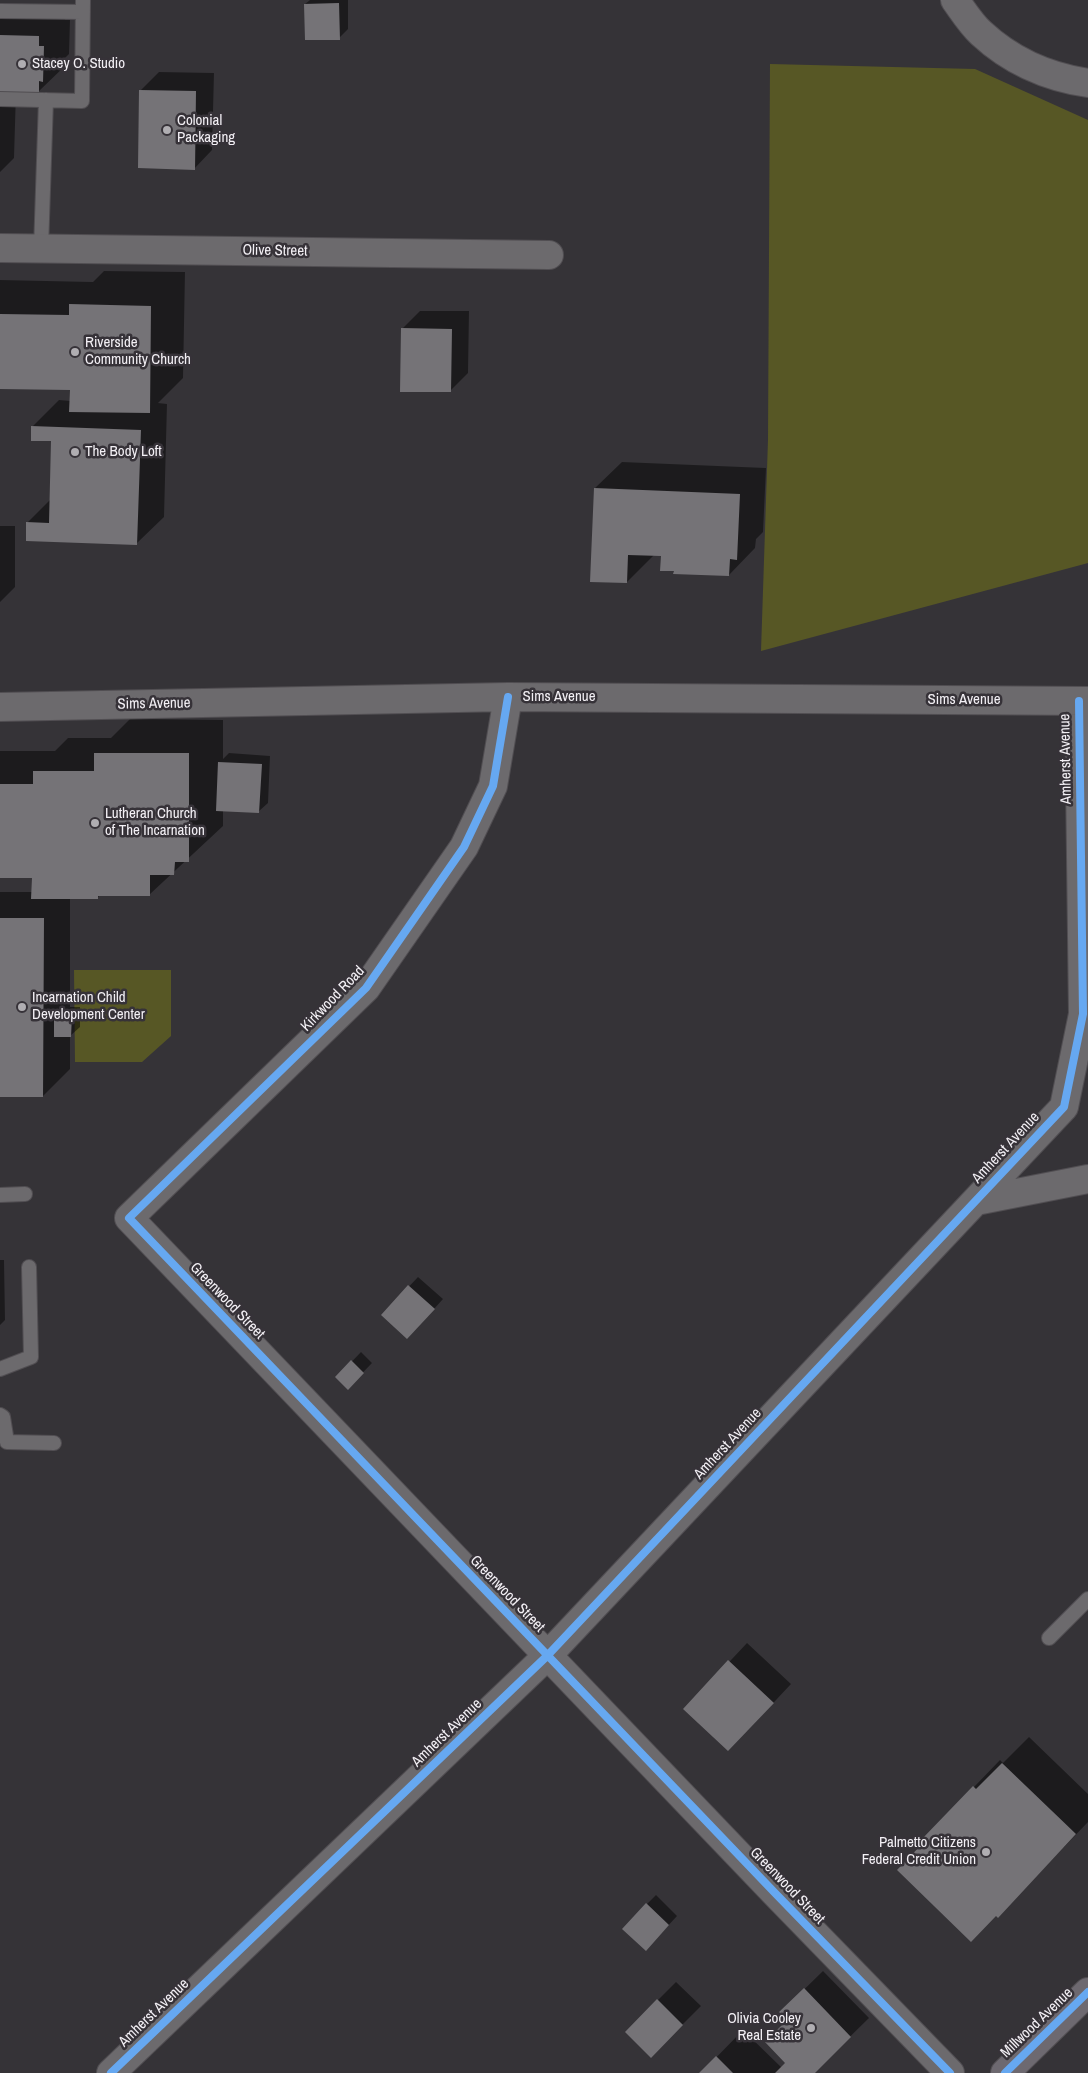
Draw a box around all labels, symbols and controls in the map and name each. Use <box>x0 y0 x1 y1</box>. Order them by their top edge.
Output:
place label: Stacey O. Studio <box>32 55 125 73</box>
marker: Stacey O. Studio <box>16 58 28 70</box>
place label: Colonial Packaging <box>177 112 235 147</box>
marker: Colonial Packaging <box>161 124 173 136</box>
street label: Olive Street <box>242 241 308 261</box>
place label: Riverside Community Church <box>85 334 191 369</box>
marker: Riverside Community Church <box>69 346 81 358</box>
place label: The Body Loft <box>85 443 162 461</box>
marker: The Body Loft <box>69 446 81 458</box>
street label: Sims Avenue <box>523 688 595 706</box>
street label: Sims Avenue <box>928 691 1000 709</box>
street label: Sims Avenue <box>117 694 191 714</box>
street label: Amherst Avenue <box>1056 713 1076 805</box>
place label: Lutheran Church of The Incarnation <box>105 805 205 840</box>
marker: Lutheran Church of The Incarnation <box>89 817 101 829</box>
street label: Kirkwood Road <box>297 963 369 1035</box>
place label: Incarnation Child Development Center <box>32 989 145 1024</box>
marker: Incarnation Child Development Center <box>16 1001 28 1013</box>
street label: Amherst Avenue <box>968 1109 1044 1187</box>
street label: Greenwood Street <box>186 1259 268 1343</box>
street label: Amherst Avenue <box>690 1405 766 1483</box>
street label: Greenwood Street <box>466 1552 548 1636</box>
street label: Amherst Avenue <box>408 1695 486 1771</box>
place label: Palmetto Citizens Federal Credit Union <box>862 1834 976 1869</box>
street label: Greenwood Street <box>746 1844 828 1928</box>
marker: Palmetto Citizens Federal Credit Union <box>980 1846 992 1858</box>
street label: Amherst Avenue <box>115 1975 193 2051</box>
street label: Millwood Avenue <box>997 1984 1077 2062</box>
place label: Olivia Cooley Real Estate <box>727 2010 801 2045</box>
marker: Olivia Cooley Real Estate <box>805 2022 817 2034</box>

